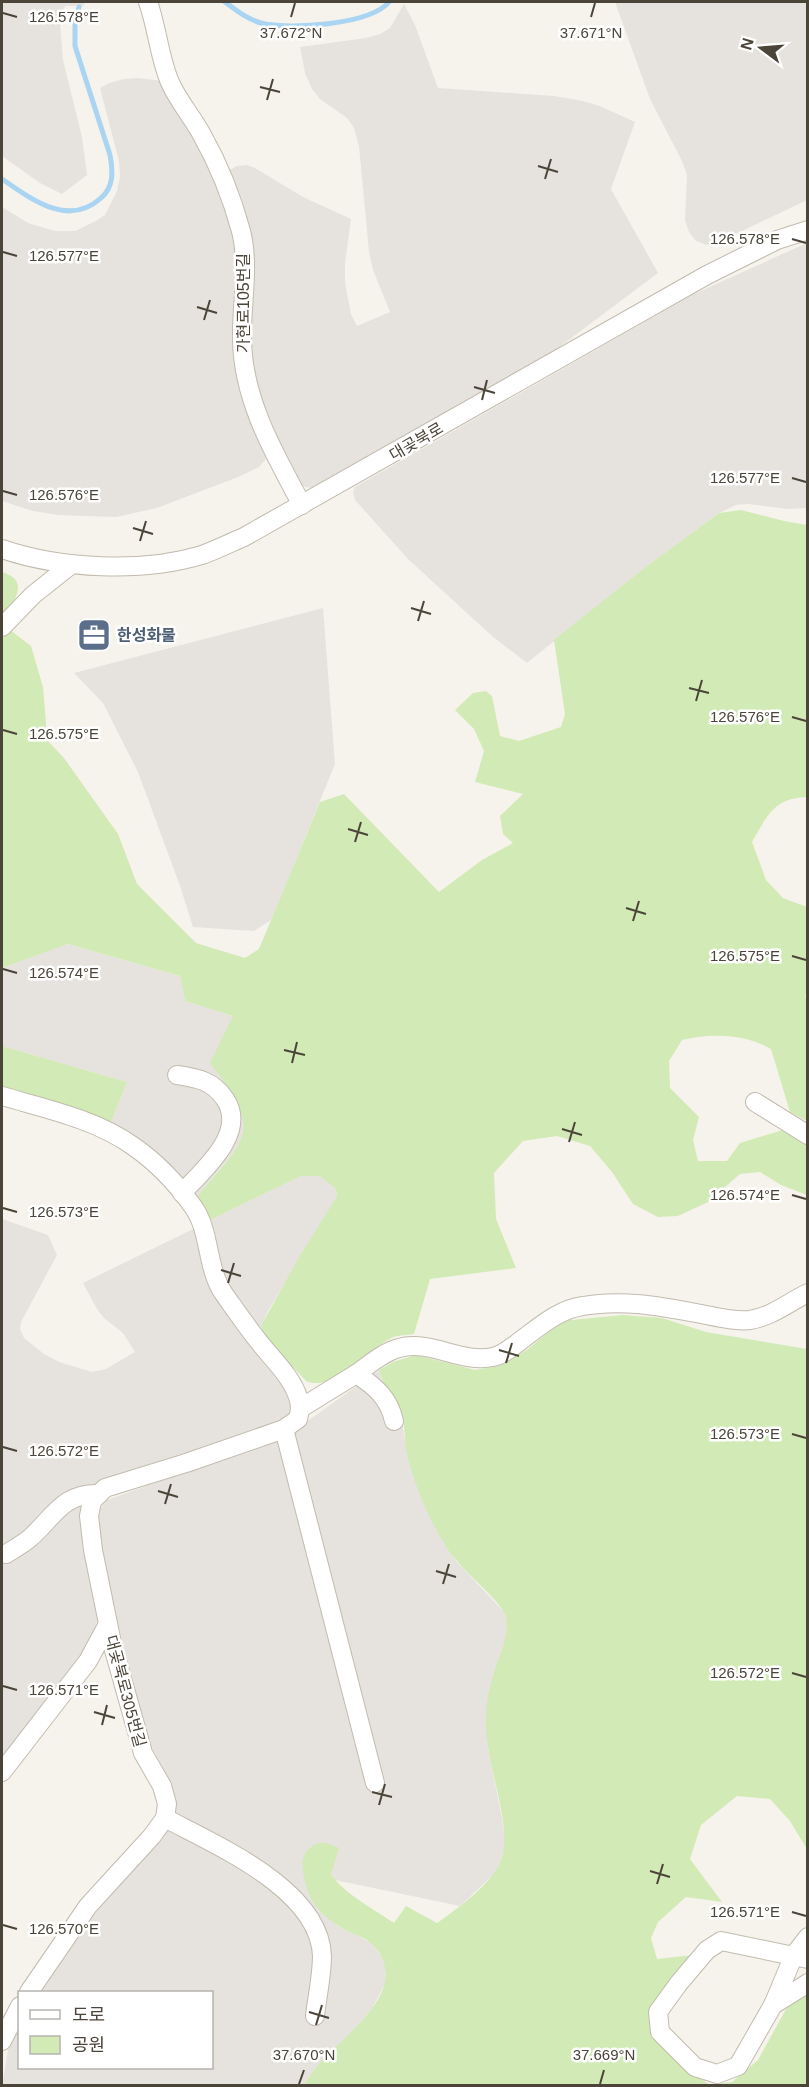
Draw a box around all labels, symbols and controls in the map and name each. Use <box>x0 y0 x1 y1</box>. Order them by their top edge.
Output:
text: 126.578°E <box>29 8 99 25</box>
north arrow <box>731 18 791 78</box>
text: 37.672°N <box>260 24 322 41</box>
text: 37.671°N <box>560 24 622 41</box>
text: N <box>737 36 757 52</box>
text: 126.578°E <box>710 230 780 247</box>
text: 126.577°E <box>29 247 99 264</box>
street label: 가현로105번길 <box>235 253 252 353</box>
street label: 대곶북로 <box>386 419 446 464</box>
text: 126.577°E <box>710 469 780 486</box>
text: 126.576°E <box>29 486 99 503</box>
office icon: 한성화물 <box>76 617 112 653</box>
place label: 한성화물 <box>117 626 176 644</box>
text: 126.576°E <box>710 708 780 725</box>
text: 126.575°E <box>29 725 99 742</box>
text: 126.575°E <box>710 947 780 964</box>
text: 126.574°E <box>29 964 99 981</box>
text: 126.574°E <box>710 1186 780 1203</box>
text: 126.573°E <box>29 1203 99 1220</box>
text: 126.573°E <box>710 1425 780 1442</box>
text: 126.572°E <box>29 1442 99 1459</box>
street label: 대곶북로305번길 <box>102 1633 149 1749</box>
text: 126.572°E <box>710 1664 780 1681</box>
text: 126.571°E <box>29 1681 99 1698</box>
text: 126.571°E <box>710 1903 780 1920</box>
text: 126.570°E <box>29 1920 99 1937</box>
legend <box>18 1991 213 2069</box>
text: 도로 <box>72 2005 105 2025</box>
text: 공원 <box>72 2035 105 2055</box>
text: 37.670°N <box>273 2046 335 2063</box>
text: 37.669°N <box>573 2046 635 2063</box>

